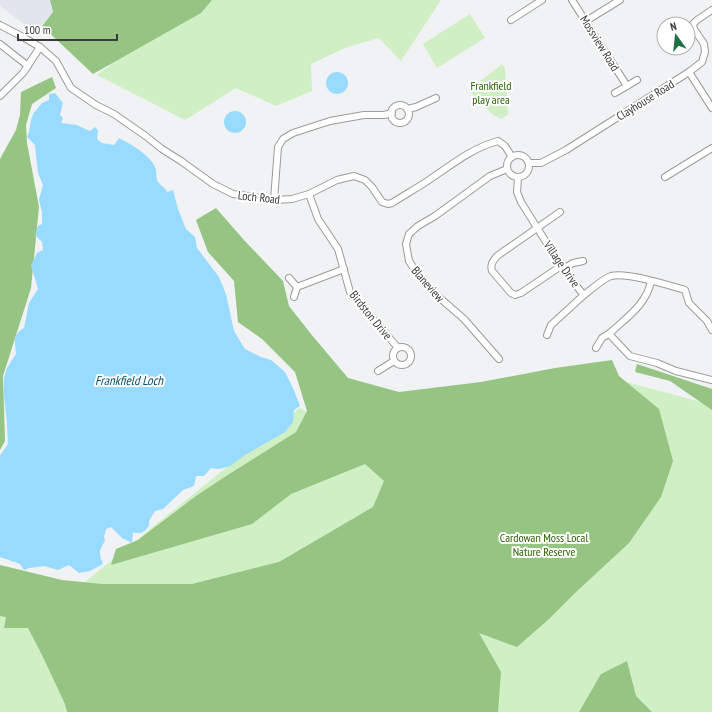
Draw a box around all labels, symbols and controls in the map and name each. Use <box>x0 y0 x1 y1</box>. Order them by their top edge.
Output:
street label: Mossview Road <box>577 12 623 74</box>
scale bar <box>18 16 117 42</box>
north arrow <box>656 16 696 56</box>
text: N <box>669 19 678 34</box>
text: 100 m <box>24 22 51 37</box>
street label: Clayhouse Road <box>613 76 677 124</box>
park label: Frankfield play area <box>470 78 512 107</box>
street label: Loch Road <box>237 187 281 207</box>
street label: Village Drive <box>540 237 583 290</box>
street label: Blaneview <box>408 263 448 306</box>
street label: Birdston Drive <box>347 287 395 343</box>
water label: Frankfield Loch <box>95 372 164 389</box>
park label: Cardowan Moss Local Nature Reserve <box>500 530 588 559</box>

